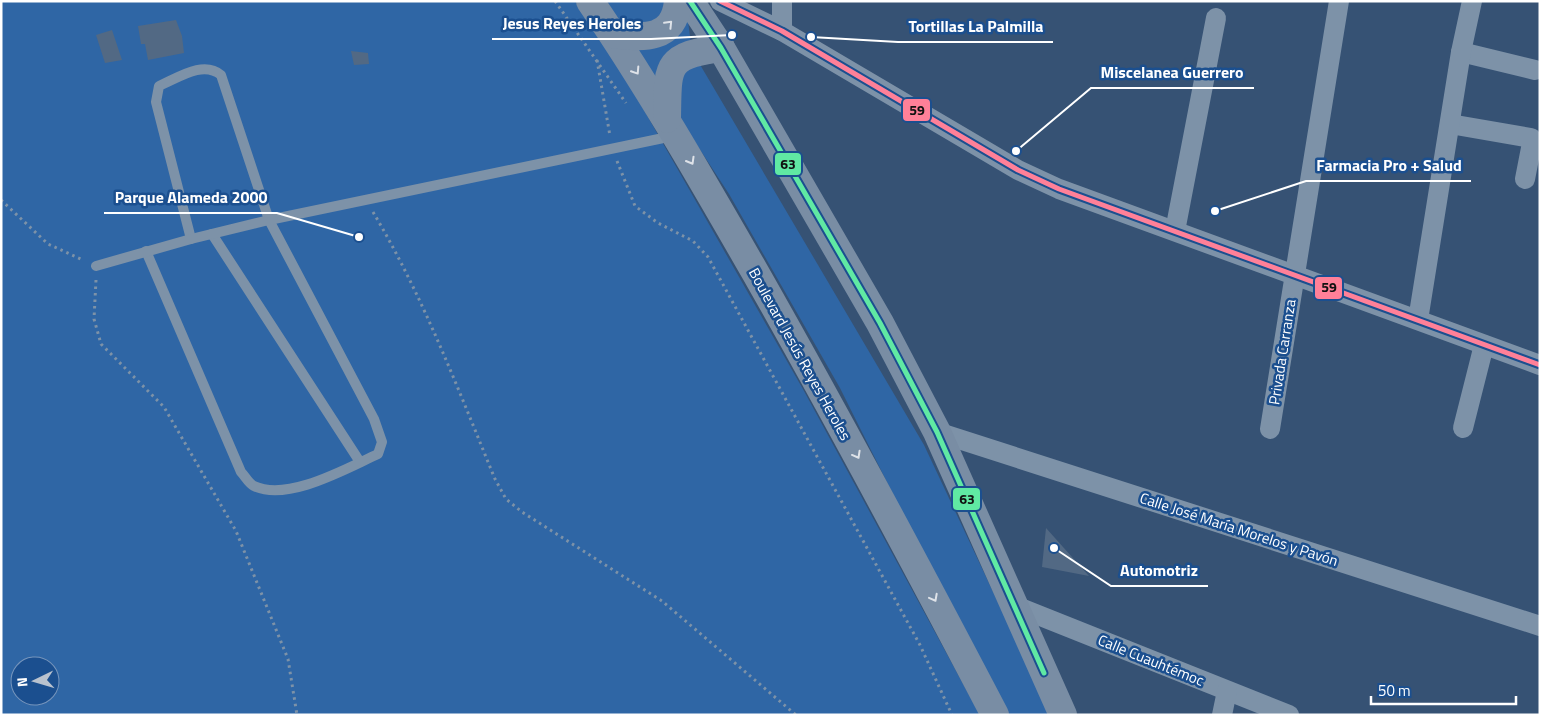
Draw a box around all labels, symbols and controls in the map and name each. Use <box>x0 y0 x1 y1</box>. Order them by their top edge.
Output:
callout: Jesus Reyes Heroles <box>492 8 651 39</box>
text: Jesus Reyes Heroles <box>503 11 641 35</box>
callout: Tortillas La Palmilla <box>898 11 1053 42</box>
text: Tortillas La Palmilla <box>908 14 1044 38</box>
one-way arrow <box>663 21 672 30</box>
callout: Miscelanea Guerrero <box>1091 57 1254 88</box>
text: Miscelanea Guerrero <box>1100 60 1244 84</box>
one-way arrow <box>630 66 640 75</box>
line badge: 59 <box>902 98 931 122</box>
text: 59 <box>909 99 925 120</box>
callout: Farmacia Pro + Salud <box>1306 150 1471 181</box>
line badge: 63 <box>774 152 802 176</box>
text: 63 <box>780 153 796 174</box>
text: Farmacia Pro + Salud <box>1316 153 1462 177</box>
one-way arrow <box>685 156 695 165</box>
callout: Parque Alameda 2000 <box>104 182 277 213</box>
text: Parque Alameda 2000 <box>115 185 267 209</box>
street label: Boulevard Jesús Reyes Heroles <box>743 264 857 444</box>
line badge: 59 <box>1314 276 1343 300</box>
text: 59 <box>1321 276 1337 297</box>
street label: Privada Carranza <box>1262 297 1302 406</box>
one-way arrow <box>851 450 861 459</box>
street label: Calle José María Morelos y Pavón <box>1137 486 1341 572</box>
line badge: 63 <box>952 487 981 511</box>
text: 63 <box>959 488 975 509</box>
callout: Automotriz <box>1111 555 1208 586</box>
text: Automotriz <box>1120 558 1198 582</box>
one-way arrow <box>928 593 938 602</box>
street label: Calle Cuauhtémoc <box>1094 628 1208 692</box>
north arrow <box>10 656 60 706</box>
scale bar <box>1371 674 1516 706</box>
text: N <box>11 676 32 688</box>
text: 50 m <box>1378 679 1411 702</box>

